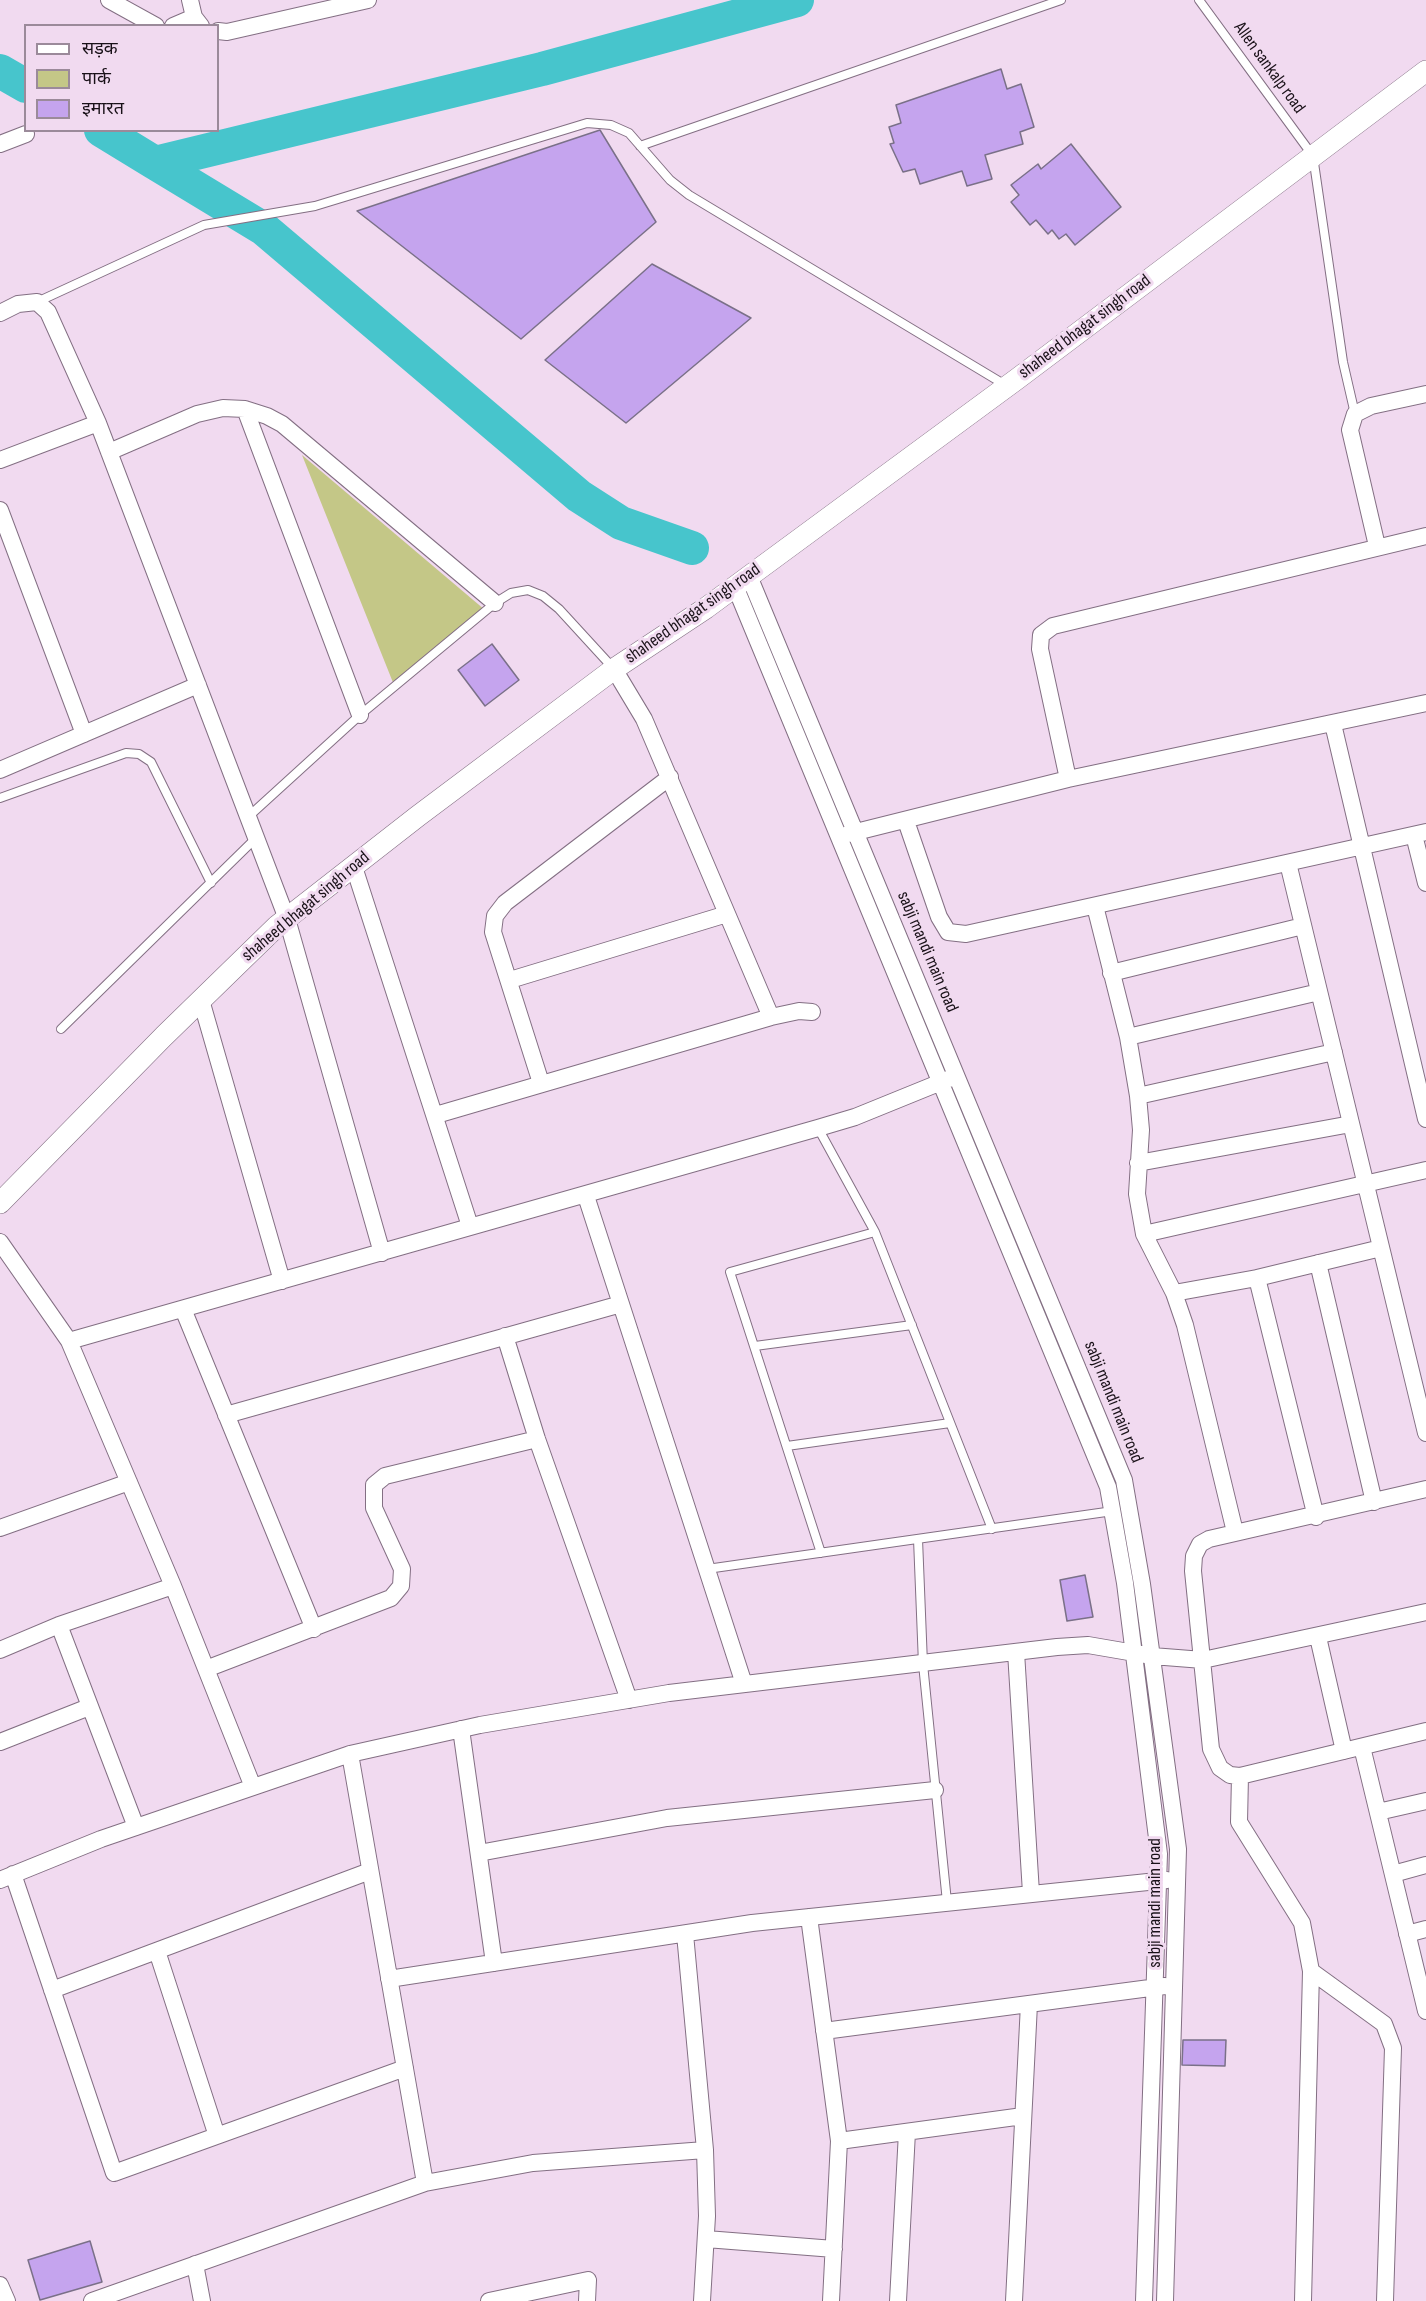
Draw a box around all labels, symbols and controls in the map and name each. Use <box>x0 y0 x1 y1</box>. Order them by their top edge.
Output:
street label: Allen sankalp road <box>1229 18 1309 118</box>
legend <box>24 24 219 132</box>
text: सड़क <box>82 38 118 59</box>
text: पार्क <box>82 68 111 89</box>
text: इमारत <box>82 98 124 119</box>
street label: shaheed bhagat singh road <box>1015 270 1155 384</box>
street label: shaheed bhagat singh road <box>621 559 765 669</box>
street label: shaheed bhagat singh road <box>238 847 374 967</box>
street label: sabji mandi main road <box>892 888 962 1016</box>
street label: sabji mandi main road <box>1079 1338 1147 1466</box>
street label: sabji mandi main road <box>1144 1838 1166 1968</box>

